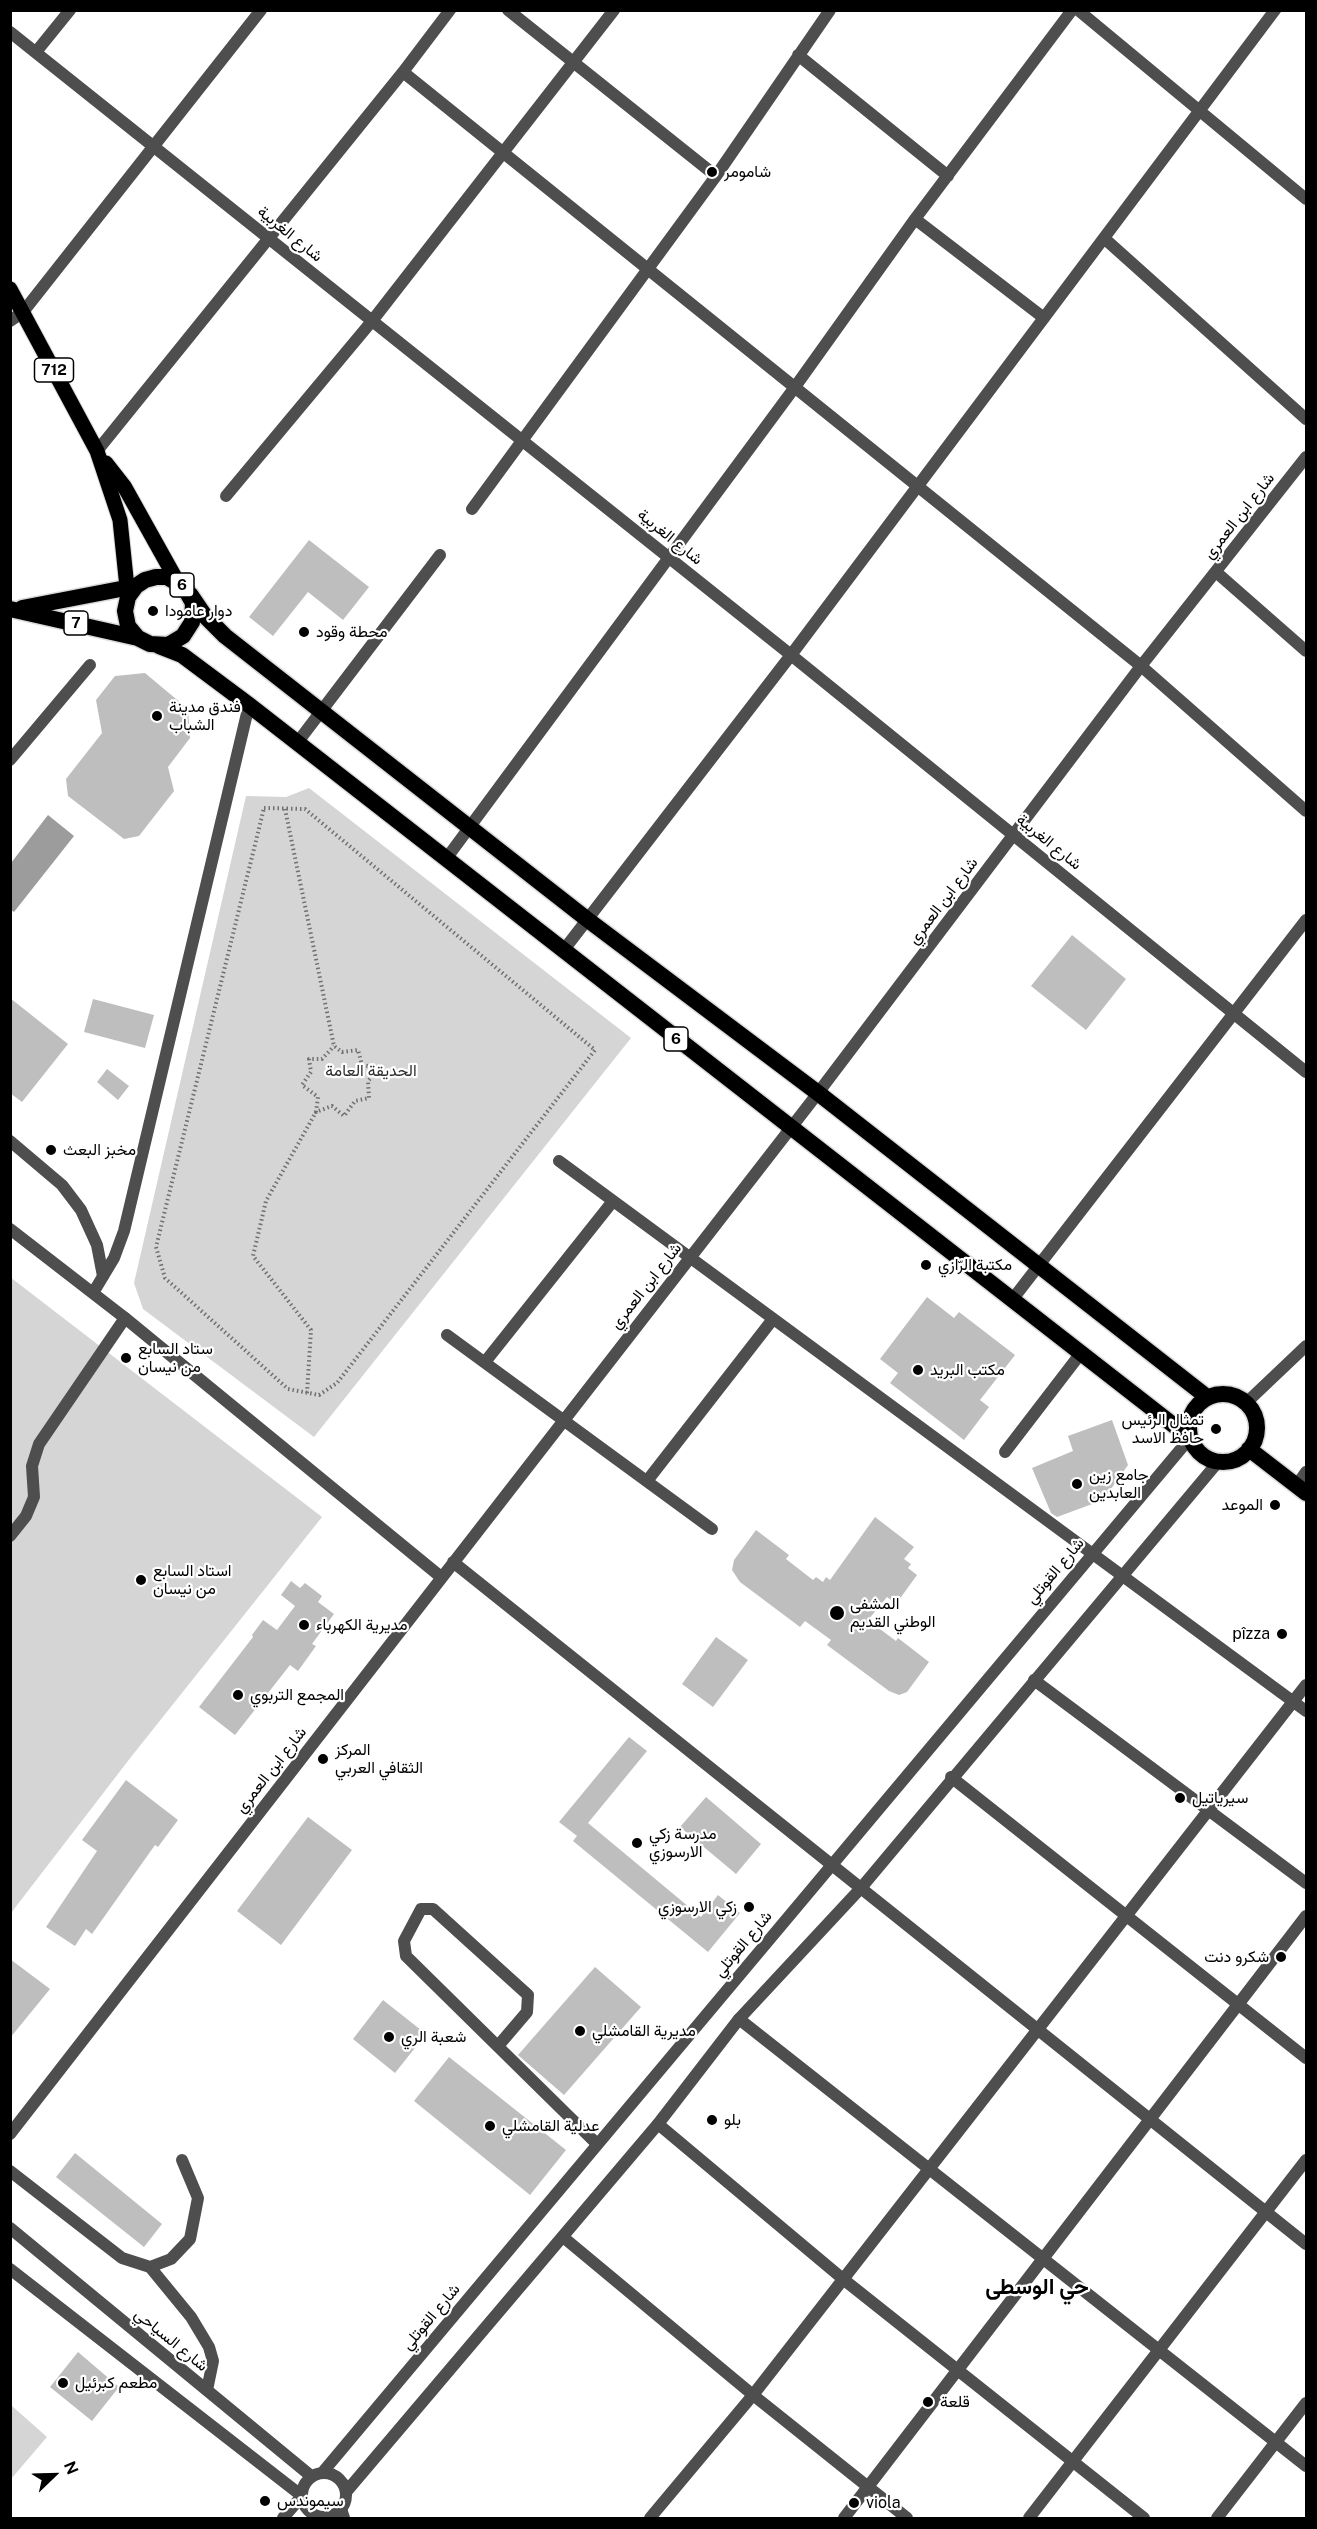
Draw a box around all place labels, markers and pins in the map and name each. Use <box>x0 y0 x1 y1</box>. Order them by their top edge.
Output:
place label: شامومر <box>724 162 771 182</box>
marker: شامومر <box>705 165 719 179</box>
place label: دوار عامودا <box>165 601 232 621</box>
marker: دوار عامودا <box>146 604 160 618</box>
place label: محطة وقود <box>316 622 388 642</box>
marker: محطة وقود <box>297 625 311 639</box>
place label: فندق مدينة الشباب <box>169 697 241 735</box>
marker: فندق مدينة الشباب <box>150 709 164 723</box>
place label: مخبز البعث <box>63 1140 136 1160</box>
marker: مخبز البعث <box>44 1143 58 1157</box>
place label: مكتبة الرّازي <box>938 1255 1012 1275</box>
marker: مكتبة الرّازي <box>919 1258 933 1272</box>
place label: ستاد السابع من نيسان <box>138 1339 213 1377</box>
marker: ستاد السابع من نيسان <box>119 1351 133 1365</box>
place label: مكتب البريد <box>930 1360 1005 1380</box>
marker: مكتب البريد <box>911 1363 925 1377</box>
place label: تمثال الرئيس حافظ الاسد <box>1122 1410 1204 1448</box>
marker: تمثال الرئيس حافظ الاسد <box>1209 1422 1223 1436</box>
place label: جامع زين العابدين <box>1089 1465 1148 1503</box>
marker: جامع زين العابدين <box>1070 1477 1084 1491</box>
place label: الموعد <box>1222 1495 1263 1515</box>
marker: الموعد <box>1268 1498 1282 1512</box>
place label: استاد السابع من نيسان <box>153 1561 232 1599</box>
marker: استاد السابع من نيسان <box>134 1573 148 1587</box>
place label: المشفى الوطني القديم <box>850 1594 935 1632</box>
marker: المشفى الوطني القديم <box>828 1604 846 1622</box>
place label: مديرية الكهرباء <box>316 1615 408 1635</box>
marker: مديرية الكهرباء <box>297 1618 311 1632</box>
place label: pîzza <box>1232 1624 1270 1644</box>
marker: pîzza <box>1275 1627 1289 1641</box>
place label: المجمع التربوي <box>250 1685 344 1705</box>
marker: المجمع التربوي <box>231 1688 245 1702</box>
place label: المركز الثقافي العربي <box>335 1740 423 1778</box>
marker: المركز الثقافي العربي <box>316 1752 330 1766</box>
place label: سيرياتيل <box>1192 1788 1248 1808</box>
marker: سيرياتيل <box>1173 1791 1187 1805</box>
place label: مدرسة زكي الارسوزي <box>649 1824 717 1862</box>
marker: مدرسة زكي الارسوزي <box>630 1836 644 1850</box>
place label: زكي الارسوزي <box>658 1897 737 1917</box>
marker: زكي الارسوزي <box>742 1900 756 1914</box>
place label: شكرو دنت <box>1204 1947 1269 1967</box>
marker: شكرو دنت <box>1274 1950 1288 1964</box>
place label: مديرية القامشلي <box>592 2021 696 2041</box>
marker: مديرية القامشلي <box>573 2024 587 2038</box>
place label: شعبة الري <box>401 2027 466 2047</box>
marker: شعبة الري <box>382 2030 396 2044</box>
place label: بلو <box>724 2110 741 2130</box>
marker: بلو <box>705 2113 719 2127</box>
place label: عدلية القامشلي <box>502 2116 599 2136</box>
marker: عدلية القامشلي <box>483 2119 497 2133</box>
place label: مطعم كبرئيل <box>75 2373 157 2393</box>
marker: مطعم كبرئيل <box>56 2376 70 2390</box>
place label: قلعة <box>940 2392 970 2412</box>
marker: قلعة <box>921 2395 935 2409</box>
place label: سيموندس <box>277 2491 344 2511</box>
place label: viola <box>866 2493 901 2513</box>
marker: سيموندس <box>258 2494 272 2508</box>
marker: viola <box>847 2496 861 2510</box>

